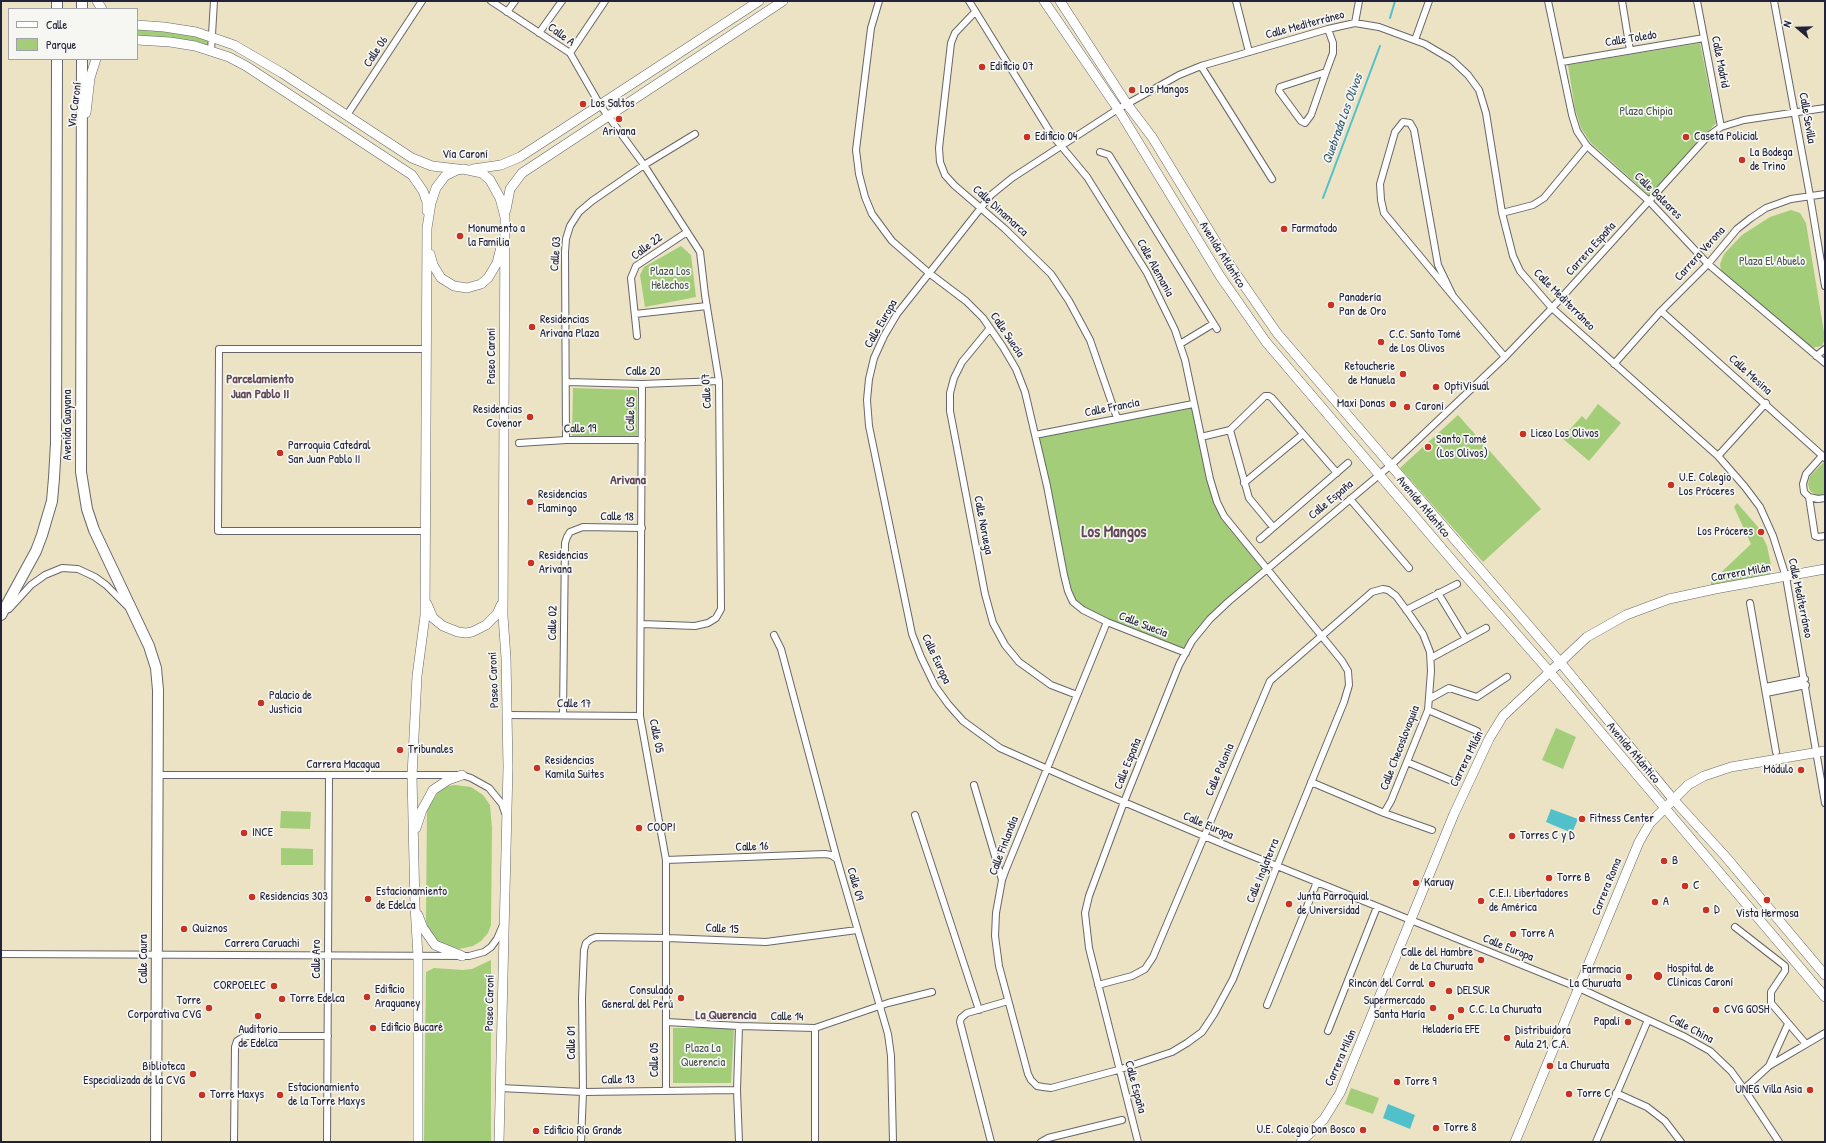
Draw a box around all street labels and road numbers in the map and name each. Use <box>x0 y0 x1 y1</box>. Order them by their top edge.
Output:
street label: Calle Mediterráneo <box>1264 8 1346 42</box>
street label: Calle A <box>545 20 577 50</box>
street label: Calle Toledo <box>1604 28 1658 50</box>
street label: Calle 06 <box>361 34 391 70</box>
street label: Calle Madrid <box>1708 35 1732 89</box>
street label: Vía Caroní <box>65 81 85 129</box>
street label: Calle Sevilla <box>1795 91 1819 145</box>
street label: Vía Caroní <box>442 148 488 162</box>
street label: Calle Baleares <box>1631 169 1685 223</box>
street label: Calle Dinamarca <box>969 182 1031 240</box>
street label: Avenida Atlántico <box>1196 219 1248 291</box>
street label: Carrera España <box>1563 219 1619 279</box>
street label: Carrera Verona <box>1672 224 1728 284</box>
street label: Calle 22 <box>629 231 665 263</box>
street label: Calle 03 <box>548 236 564 272</box>
street label: Calle Alemania <box>1133 237 1177 299</box>
street label: Calle Mediterráneo <box>1530 266 1598 334</box>
street label: Calle Europa <box>861 297 901 351</box>
street label: Calle Suecia <box>987 310 1027 360</box>
street label: Paseo Caroní <box>485 328 499 384</box>
street label: Calle Mesina <box>1725 352 1775 398</box>
street label: Calle 20 <box>626 365 660 379</box>
street label: Calle 07 <box>699 373 715 409</box>
street label: Avenida Guayana <box>61 390 75 460</box>
street label: Calle Francia <box>1083 396 1141 420</box>
street label: Calle 05 <box>624 397 638 431</box>
street label: Calle 19 <box>564 422 596 436</box>
street label: Avenida Atlántico <box>1393 474 1453 540</box>
street label: Calle España <box>1306 477 1356 523</box>
street label: Calle Noruega <box>970 494 996 556</box>
street label: Calle 18 <box>600 510 634 524</box>
street label: Calle Mediterráneo <box>1785 557 1815 639</box>
street label: Carrera Milán <box>1710 561 1772 585</box>
street label: Calle 02 <box>545 605 561 641</box>
street label: Calle Suecia <box>1117 609 1169 641</box>
street label: Calle Europa <box>918 632 954 686</box>
street label: Paseo Caroní <box>486 652 502 708</box>
street label: Calle 17 <box>557 697 591 711</box>
street label: Calle Checoslovaquia <box>1377 704 1423 792</box>
street label: Calle 05 <box>646 718 666 754</box>
street label: Avenida Atlántico <box>1603 720 1663 786</box>
street label: Carrera Milán <box>1447 729 1487 789</box>
street label: Calle España <box>1111 736 1145 792</box>
street label: Calle Polonia <box>1203 742 1237 798</box>
street label: Carrera Macagua <box>306 758 380 772</box>
street label: Calle Europa <box>1181 809 1235 843</box>
street label: Calle Finlandia <box>986 814 1022 878</box>
street label: Calle Inglaterra <box>1244 837 1282 905</box>
street label: Calle 16 <box>735 839 769 855</box>
street label: Carrera Roma <box>1589 856 1625 918</box>
street label: Calle 09 <box>843 866 867 902</box>
street label: Calle 15 <box>705 921 739 937</box>
street label: Calle Europa <box>1481 931 1535 965</box>
street label: Calle Caura <box>137 934 151 984</box>
street label: Carrera Caruachi <box>224 937 300 951</box>
street label: Calle Aro <box>310 939 324 979</box>
street label: Paseo Caroní <box>482 975 498 1031</box>
street label: Calle 14 <box>770 1010 804 1024</box>
street label: Calle China <box>1666 1011 1716 1047</box>
street label: Calle 01 <box>565 1026 579 1060</box>
street label: Carrera Milán <box>1322 1027 1360 1089</box>
street label: Calle 05 <box>648 1043 662 1077</box>
street label: Calle España <box>1121 1059 1149 1115</box>
street label: Calle 13 <box>601 1073 635 1087</box>

